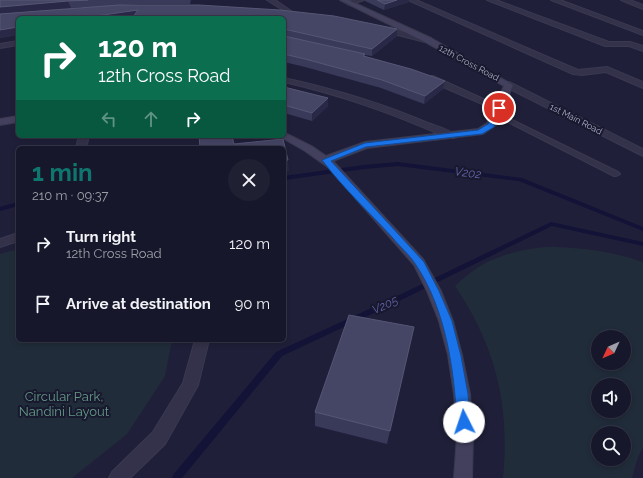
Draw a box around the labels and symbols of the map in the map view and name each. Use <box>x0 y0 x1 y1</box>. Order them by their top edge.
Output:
street label: 12th Cross Road <box>437 43 501 83</box>
pin <box>482 91 516 125</box>
street label: 1st Main Road <box>548 102 604 137</box>
water label: V202 <box>454 164 482 182</box>
water label: V205 <box>370 293 401 317</box>
north arrow <box>591 330 631 370</box>
park label: Circular Park, Nandini Layout <box>19 389 110 419</box>
position arrow <box>443 401 485 443</box>

